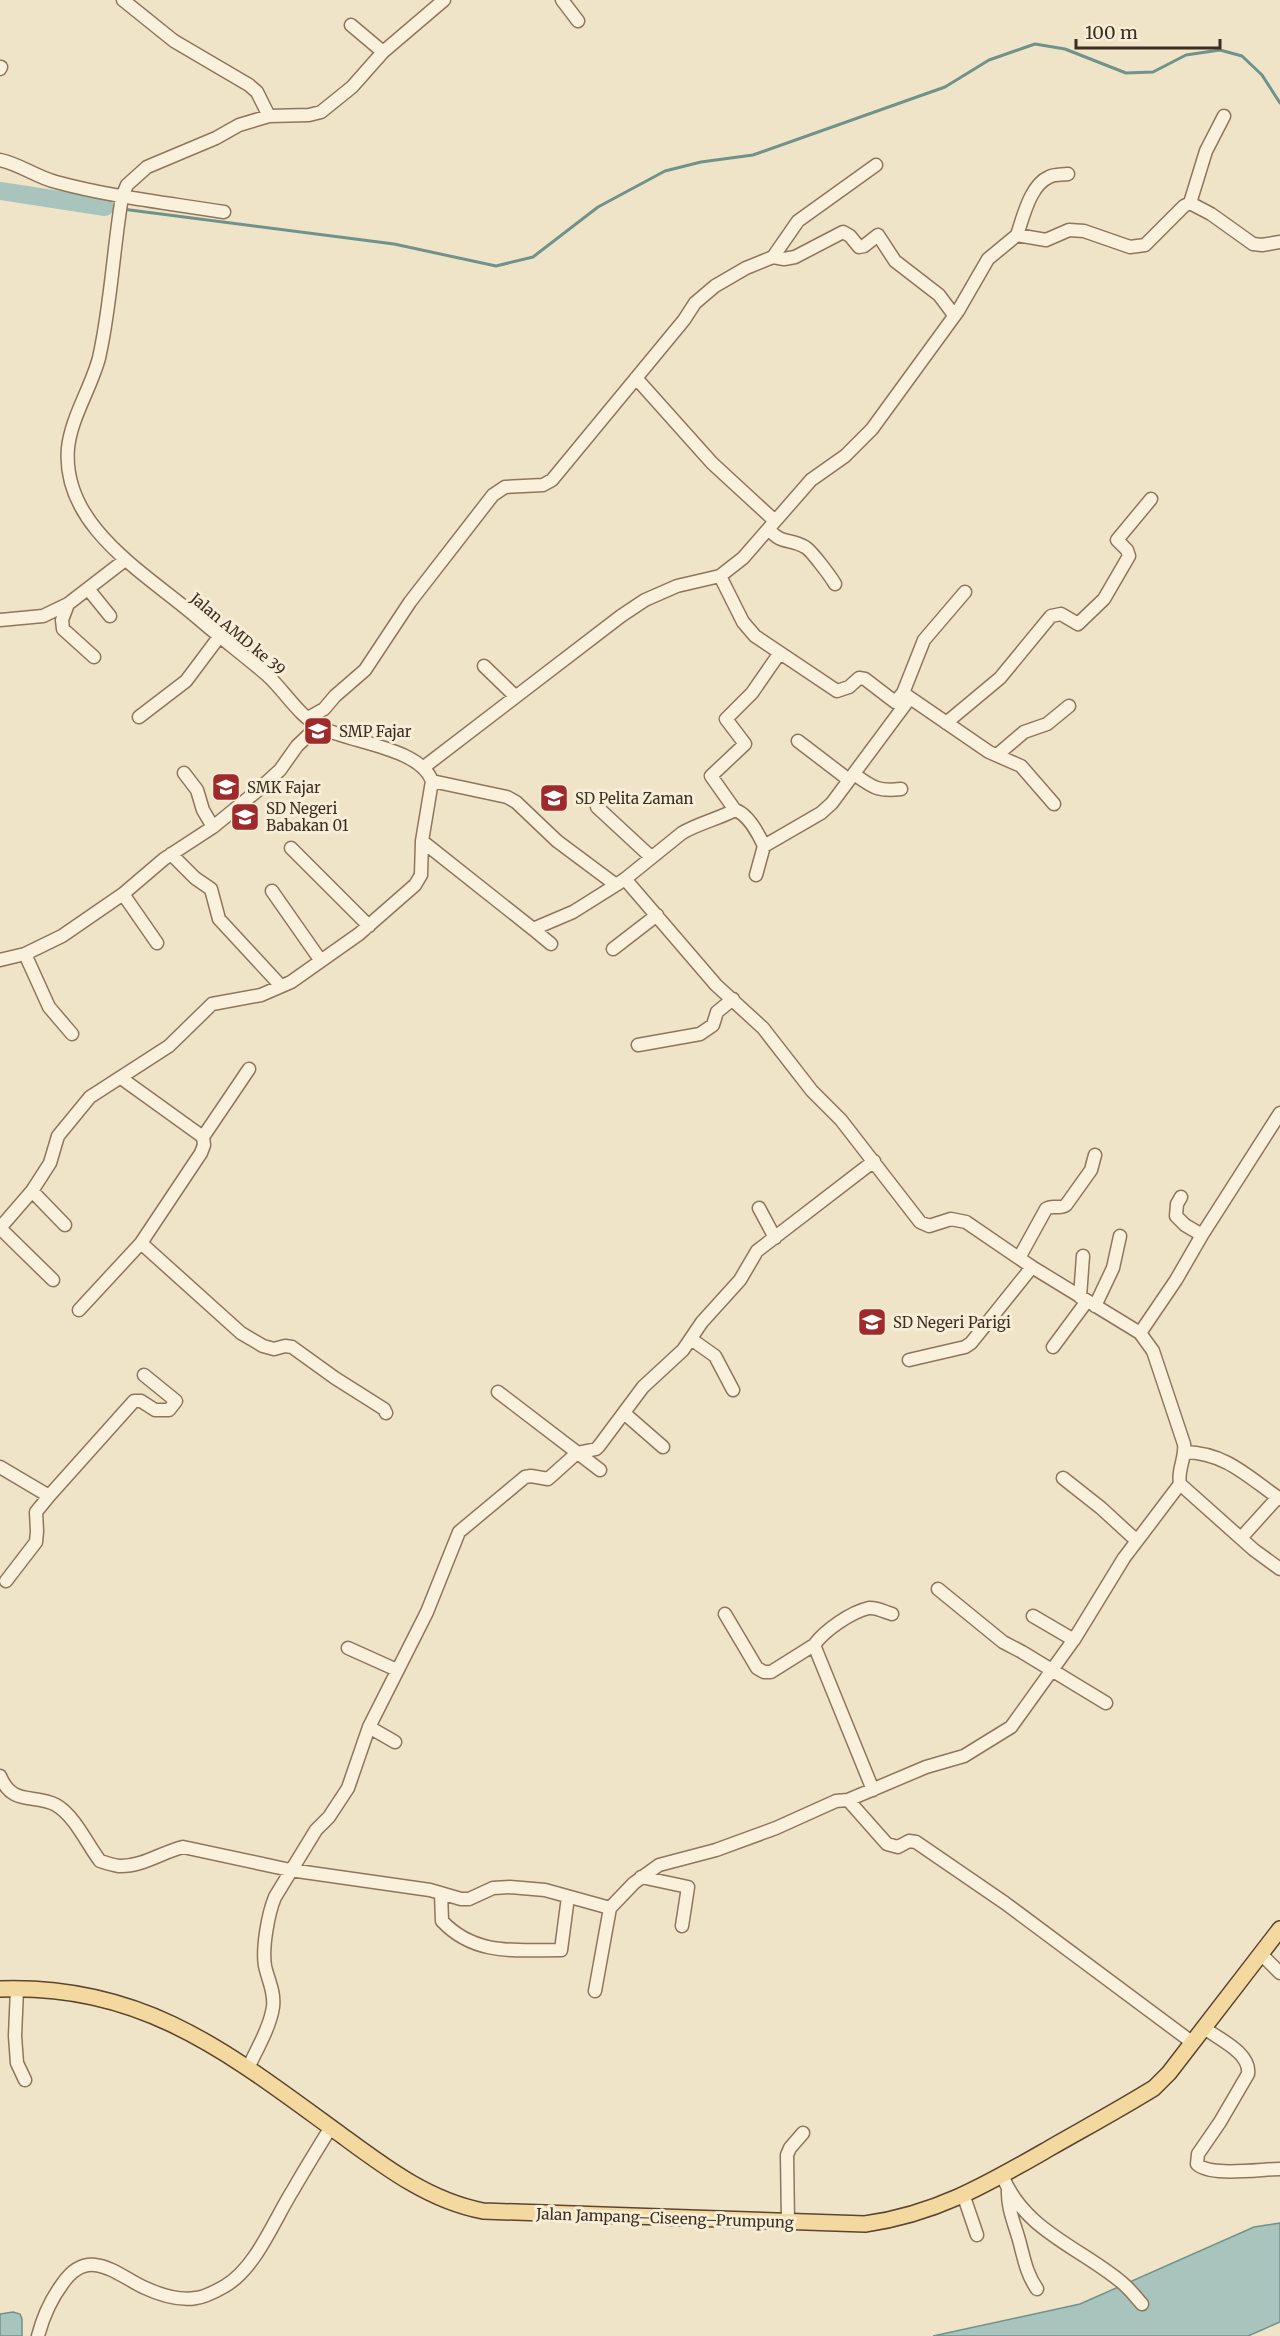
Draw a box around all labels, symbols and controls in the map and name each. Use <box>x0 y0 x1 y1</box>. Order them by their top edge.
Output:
scale bar <box>1076 12 1220 50</box>
text: 100 m <box>1085 21 1138 44</box>
street label: Jalan AMD ke 39 <box>186 588 289 679</box>
school or university icon: SMP Fajar <box>302 715 334 747</box>
place label: SMP Fajar <box>339 722 412 741</box>
school or university icon: SMK Fajar <box>210 771 242 803</box>
place label: SMK Fajar <box>247 778 321 797</box>
school or university icon: SD Pelita Zaman <box>538 782 570 814</box>
place label: SD Pelita Zaman <box>575 789 693 808</box>
place label: SD Negeri Babakan 01 <box>266 799 349 835</box>
school or university icon: SD Negeri Babakan 01 <box>229 801 261 833</box>
school or university icon: SD Negeri Parigi <box>856 1306 888 1338</box>
place label: SD Negeri Parigi <box>893 1313 1011 1332</box>
street label: Jalan Jampang–Ciseeng–Prumpung <box>535 2204 794 2232</box>

